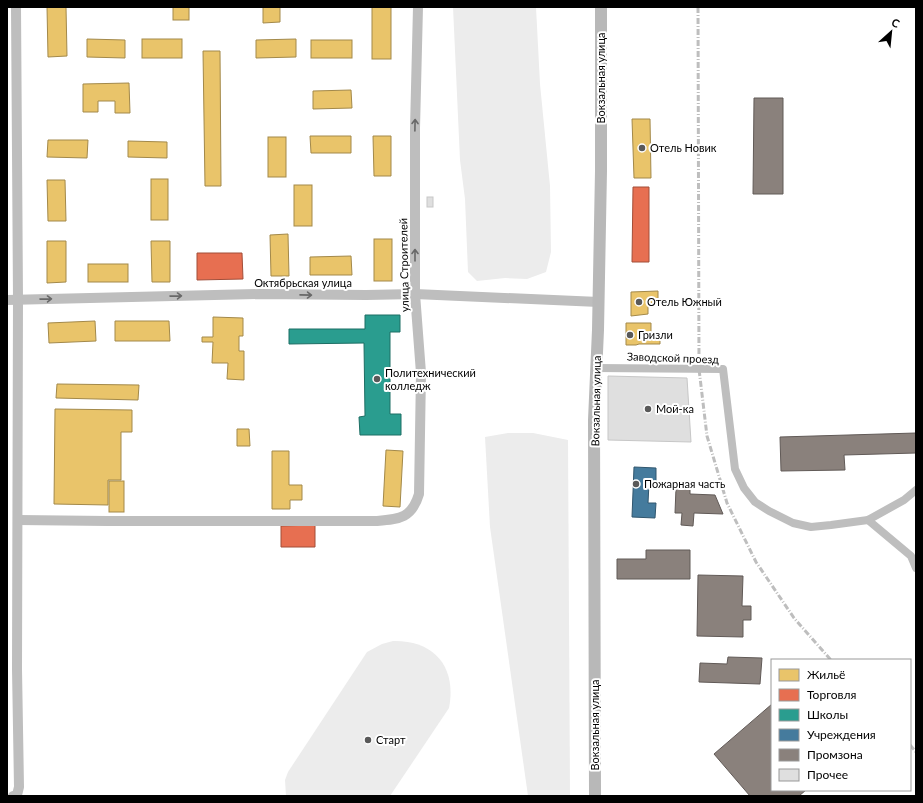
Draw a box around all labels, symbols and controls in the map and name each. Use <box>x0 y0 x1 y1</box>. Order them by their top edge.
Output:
north arrow <box>871 12 911 52</box>
text: С <box>890 15 903 30</box>
street label: Вокзальная улица <box>594 32 607 124</box>
one-way arrow <box>411 119 419 132</box>
place label: Отель Новик <box>650 141 717 154</box>
marker: Отель Новик <box>637 143 647 153</box>
street label: улица Строителей <box>396 218 411 312</box>
one-way arrow <box>411 249 419 262</box>
street label: Октябрьская улица <box>254 276 352 289</box>
one-way arrow <box>299 291 312 299</box>
one-way arrow <box>169 292 182 300</box>
one-way arrow <box>39 295 52 303</box>
place label: Отель Южный <box>647 295 722 308</box>
marker: Отель Южный <box>634 297 644 307</box>
place label: Гризли <box>638 328 673 341</box>
marker: Гризли <box>625 330 635 340</box>
street label: Заводской проезд <box>627 349 719 366</box>
street label: Вокзальная улица <box>588 355 603 447</box>
place label: Политехнический колледж <box>385 366 476 392</box>
marker: Политехнический колледж <box>372 374 382 384</box>
place label: Мой-ка <box>656 402 694 415</box>
marker: Мой-ка <box>643 404 653 414</box>
place label: Пожарная часть <box>644 477 725 490</box>
marker: Пожарная часть <box>631 479 641 489</box>
legend <box>771 659 911 791</box>
text: Жильё <box>807 667 845 682</box>
street label: Вокзальная улица <box>588 679 601 771</box>
text: Торговля <box>807 687 857 702</box>
text: Школы <box>807 707 848 722</box>
text: Учреждения <box>807 727 876 742</box>
place label: Старт <box>376 733 406 746</box>
marker: Старт <box>363 735 373 745</box>
text: Промзона <box>807 747 863 762</box>
text: Прочее <box>807 767 848 782</box>

